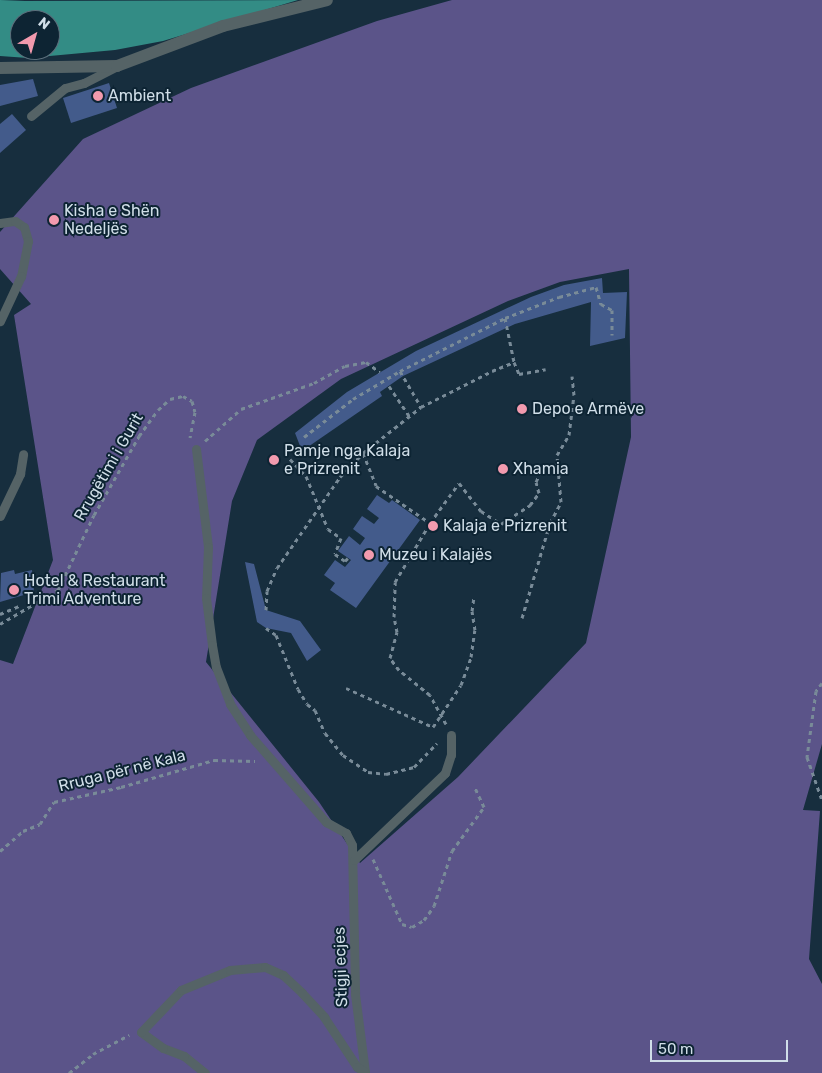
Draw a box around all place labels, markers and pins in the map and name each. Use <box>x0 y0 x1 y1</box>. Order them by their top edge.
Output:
place label: Ambient <box>108 86 171 106</box>
marker: Ambient <box>92 90 104 102</box>
place label: Kisha e Shën Nedeljës <box>64 201 159 239</box>
marker: Kisha e Shën Nedeljës <box>48 214 60 226</box>
place label: Depo e Armëve <box>532 399 645 419</box>
marker: Depo e Armëve <box>516 403 528 415</box>
place label: Pamje nga Kalaja e Prizrenit <box>284 441 410 479</box>
marker: Pamje nga Kalaja e Prizrenit <box>268 454 280 466</box>
place label: Xhamia <box>513 459 569 479</box>
marker: Xhamia <box>497 463 509 475</box>
place label: Kalaja e Prizrenit <box>443 516 567 536</box>
marker: Kalaja e Prizrenit <box>427 520 439 532</box>
place label: Muzeu i Kalajës <box>379 545 492 565</box>
marker: Muzeu i Kalajës <box>363 549 375 561</box>
place label: Hotel & Restaurant Trimi Adventure <box>24 571 165 609</box>
marker: Hotel & Restaurant Trimi Adventure <box>8 584 20 596</box>

